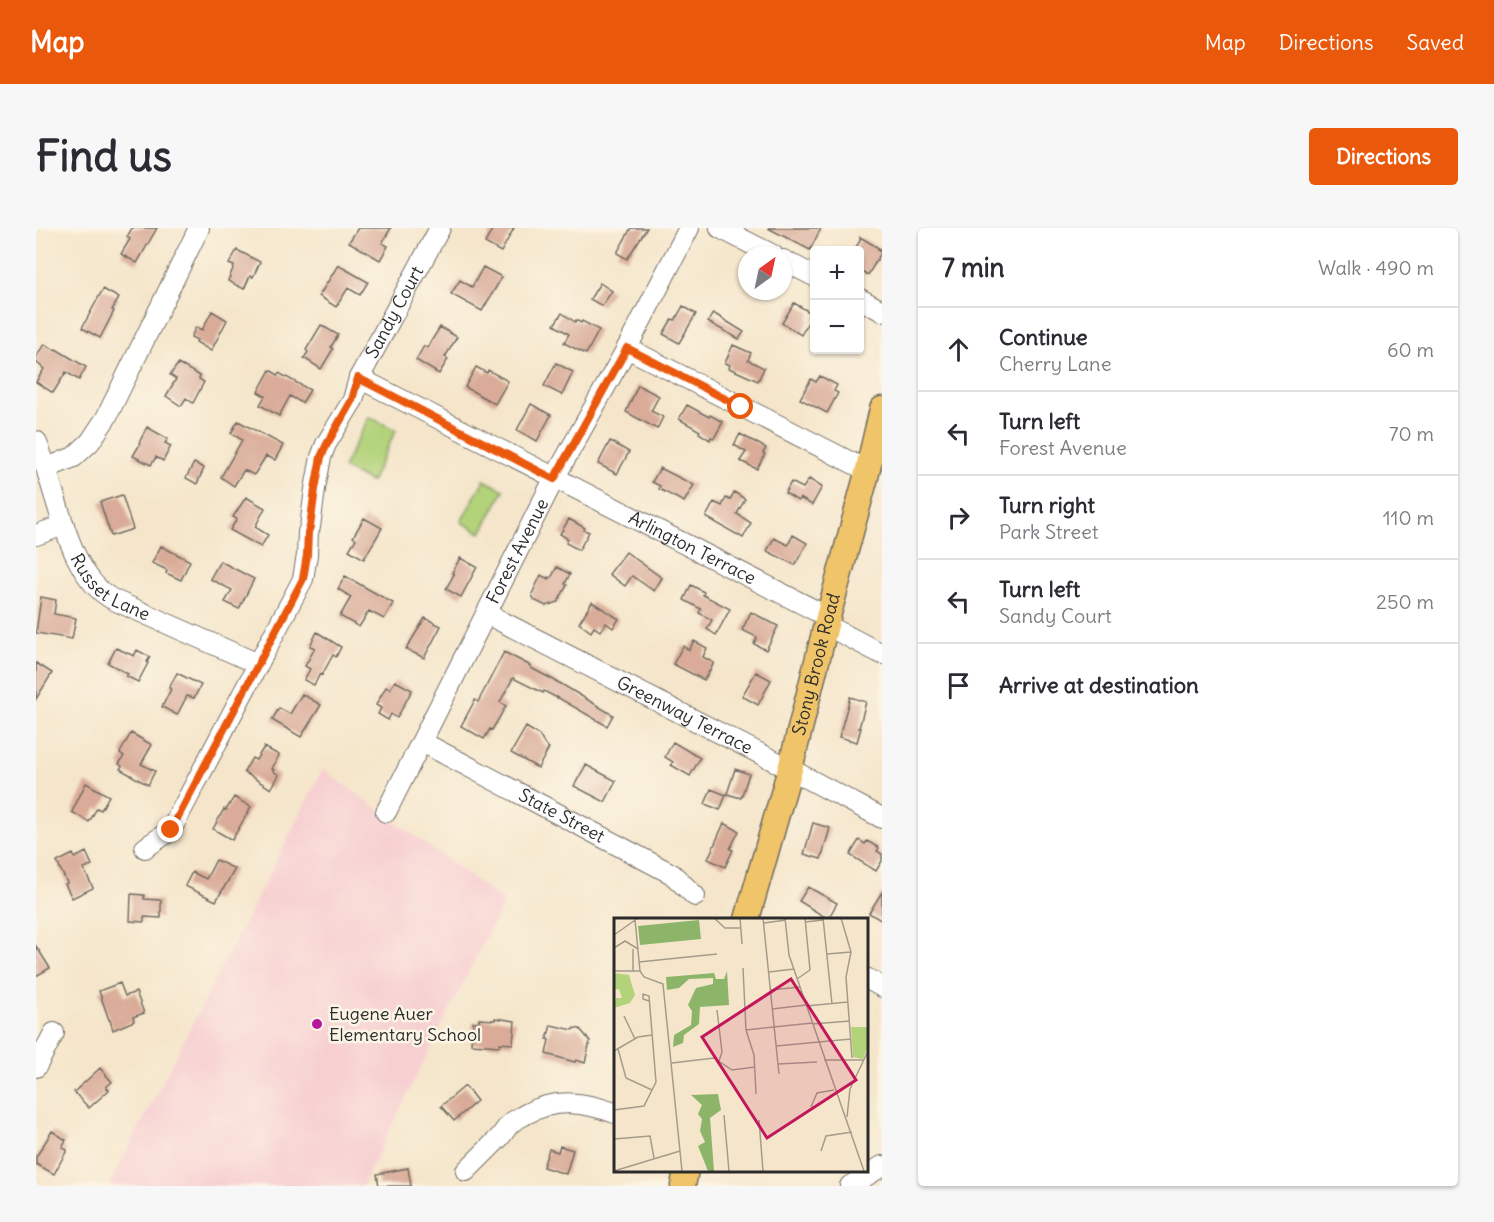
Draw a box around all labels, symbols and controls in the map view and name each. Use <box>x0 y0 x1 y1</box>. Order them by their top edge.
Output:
text: Map <box>30 24 84 60</box>
text: Map <box>1205 29 1246 56</box>
text: Directions <box>1279 29 1373 56</box>
text: Saved <box>1406 29 1464 56</box>
button: Directions <box>1309 128 1458 185</box>
text: Find us <box>36 130 172 182</box>
north arrow <box>738 246 792 300</box>
map controls <box>810 246 864 354</box>
button: + <box>810 246 864 300</box>
text: 7 min <box>942 251 1005 284</box>
text: Walk · 490 m <box>1318 255 1434 280</box>
street label: Sandy Court <box>360 262 428 362</box>
button: − <box>810 300 864 354</box>
text: Continue <box>999 323 1088 351</box>
icon: ahead <box>942 333 975 366</box>
text: 60 m <box>1387 337 1434 362</box>
text: Cherry Lane <box>999 351 1111 376</box>
route start <box>727 393 753 419</box>
text: Turn left <box>999 407 1080 435</box>
icon: left <box>942 417 975 450</box>
text: 70 m <box>1389 421 1434 446</box>
text: Forest Avenue <box>999 435 1127 460</box>
text: Turn right <box>999 491 1095 519</box>
street label: Forest Avenue <box>481 495 553 608</box>
icon: right <box>942 501 975 534</box>
text: 110 m <box>1383 505 1434 530</box>
street label: Arlington Terrace <box>625 506 760 589</box>
text: Park Street <box>999 519 1098 544</box>
street label: Russet Lane <box>66 550 154 626</box>
text: Turn left <box>999 575 1080 603</box>
icon: left <box>942 585 975 618</box>
text: 250 m <box>1376 589 1434 614</box>
street label: Stony Brook Road <box>787 590 845 738</box>
text: Sandy Court <box>999 603 1112 628</box>
icon: arrive <box>942 669 975 702</box>
street label: Greenway Terrace <box>613 670 757 759</box>
text: Arrive at destination <box>999 671 1199 699</box>
street label: State Street <box>515 783 609 847</box>
route end <box>157 816 183 842</box>
inset map <box>614 918 867 1171</box>
place label: Eugene Auer Elementary School <box>329 1002 481 1046</box>
marker: Eugene Auer Elementary School <box>310 1017 324 1031</box>

